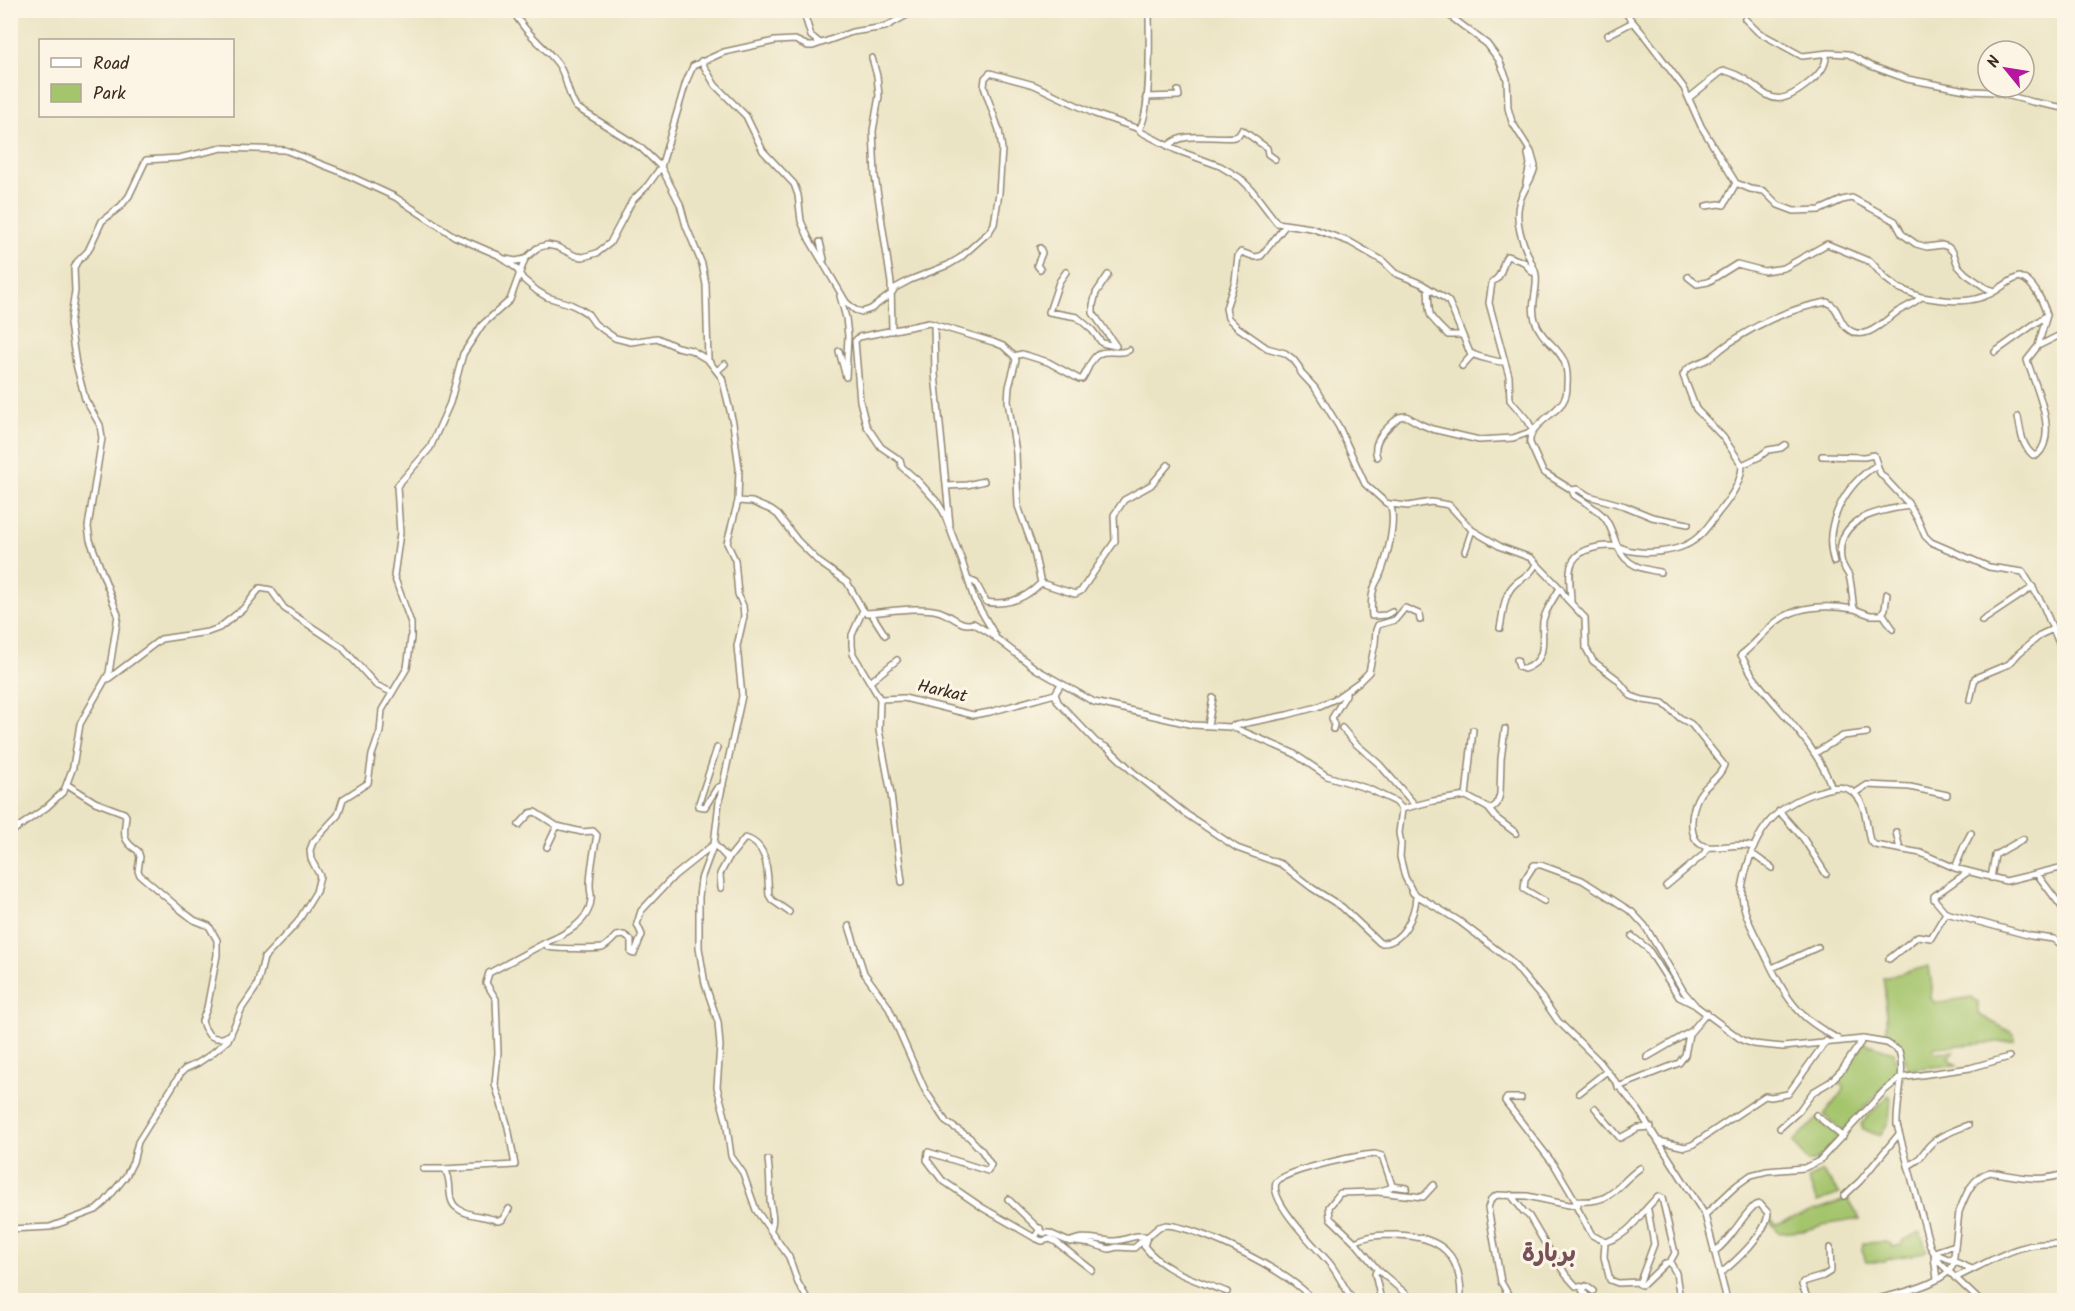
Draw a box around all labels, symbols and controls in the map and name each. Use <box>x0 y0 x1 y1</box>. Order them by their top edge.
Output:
legend <box>39 39 234 117</box>
north arrow <box>1976 39 2036 99</box>
text: Road <box>93 50 130 79</box>
text: N <box>1981 52 2008 73</box>
text: Park <box>93 80 126 109</box>
street label: Harkat <box>914 672 971 712</box>
district label: بربارة <box>1522 1235 1576 1274</box>

